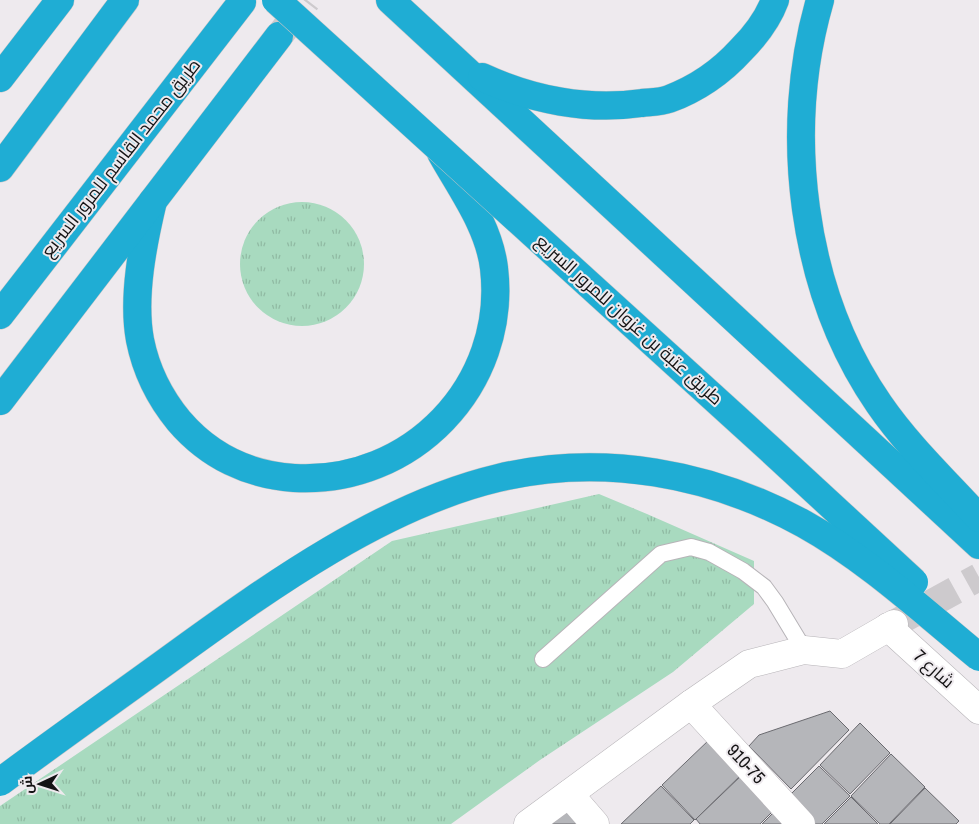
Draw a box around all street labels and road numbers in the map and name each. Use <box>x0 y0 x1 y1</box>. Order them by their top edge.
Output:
street label: طريق محمد القاسم للمرور السريع <box>35 53 206 262</box>
street label: طريق عتبة بن غزوان للمرور السريع <box>530 229 728 411</box>
street label: شارع 7 <box>908 644 960 694</box>
street label: 910-75 <box>722 738 771 789</box>

